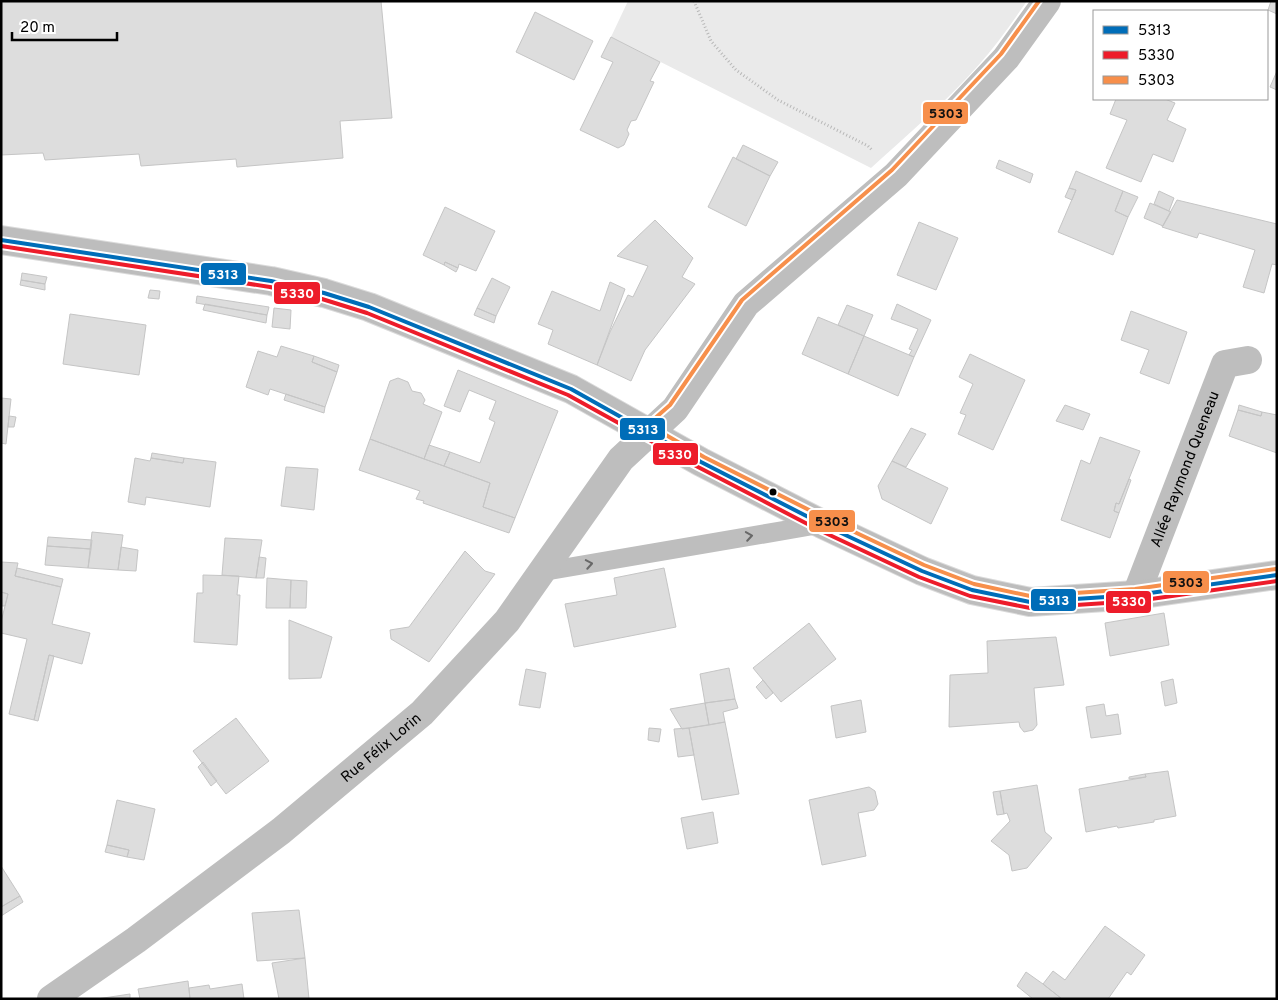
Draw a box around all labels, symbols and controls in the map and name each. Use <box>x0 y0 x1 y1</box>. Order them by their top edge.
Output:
scale bar <box>12 10 118 42</box>
legend <box>1093 10 1268 100</box>
text: 20 m <box>20 19 55 38</box>
text: 5313 <box>1138 22 1171 41</box>
text: 5330 <box>1138 47 1175 66</box>
text: 5303 <box>1138 72 1175 91</box>
line badge: 5303 <box>922 101 969 125</box>
text: 5303 <box>929 106 963 123</box>
line badge: 5313 <box>200 262 247 286</box>
text: 5313 <box>208 267 238 284</box>
line badge: 5330 <box>273 281 321 305</box>
text: 5330 <box>280 286 314 303</box>
street label: Allée Raymond Queneau <box>1147 389 1225 550</box>
line badge: 5313 <box>619 417 666 441</box>
text: 5313 <box>628 422 658 439</box>
line badge: 5330 <box>652 442 699 466</box>
text: 5330 <box>658 447 692 464</box>
unlabelled marker <box>768 487 778 497</box>
line badge: 5303 <box>808 509 856 533</box>
text: 5303 <box>815 514 849 531</box>
one-way arrow <box>745 532 753 542</box>
one-way arrow <box>584 559 593 569</box>
line badge: 5303 <box>1162 570 1210 594</box>
text: 5303 <box>1169 575 1203 592</box>
line badge: 5313 <box>1030 588 1077 612</box>
line badge: 5330 <box>1105 590 1152 614</box>
text: 5313 <box>1039 593 1069 610</box>
text: 5330 <box>1112 594 1146 611</box>
street label: Rue Félix Lorin <box>338 710 426 788</box>

